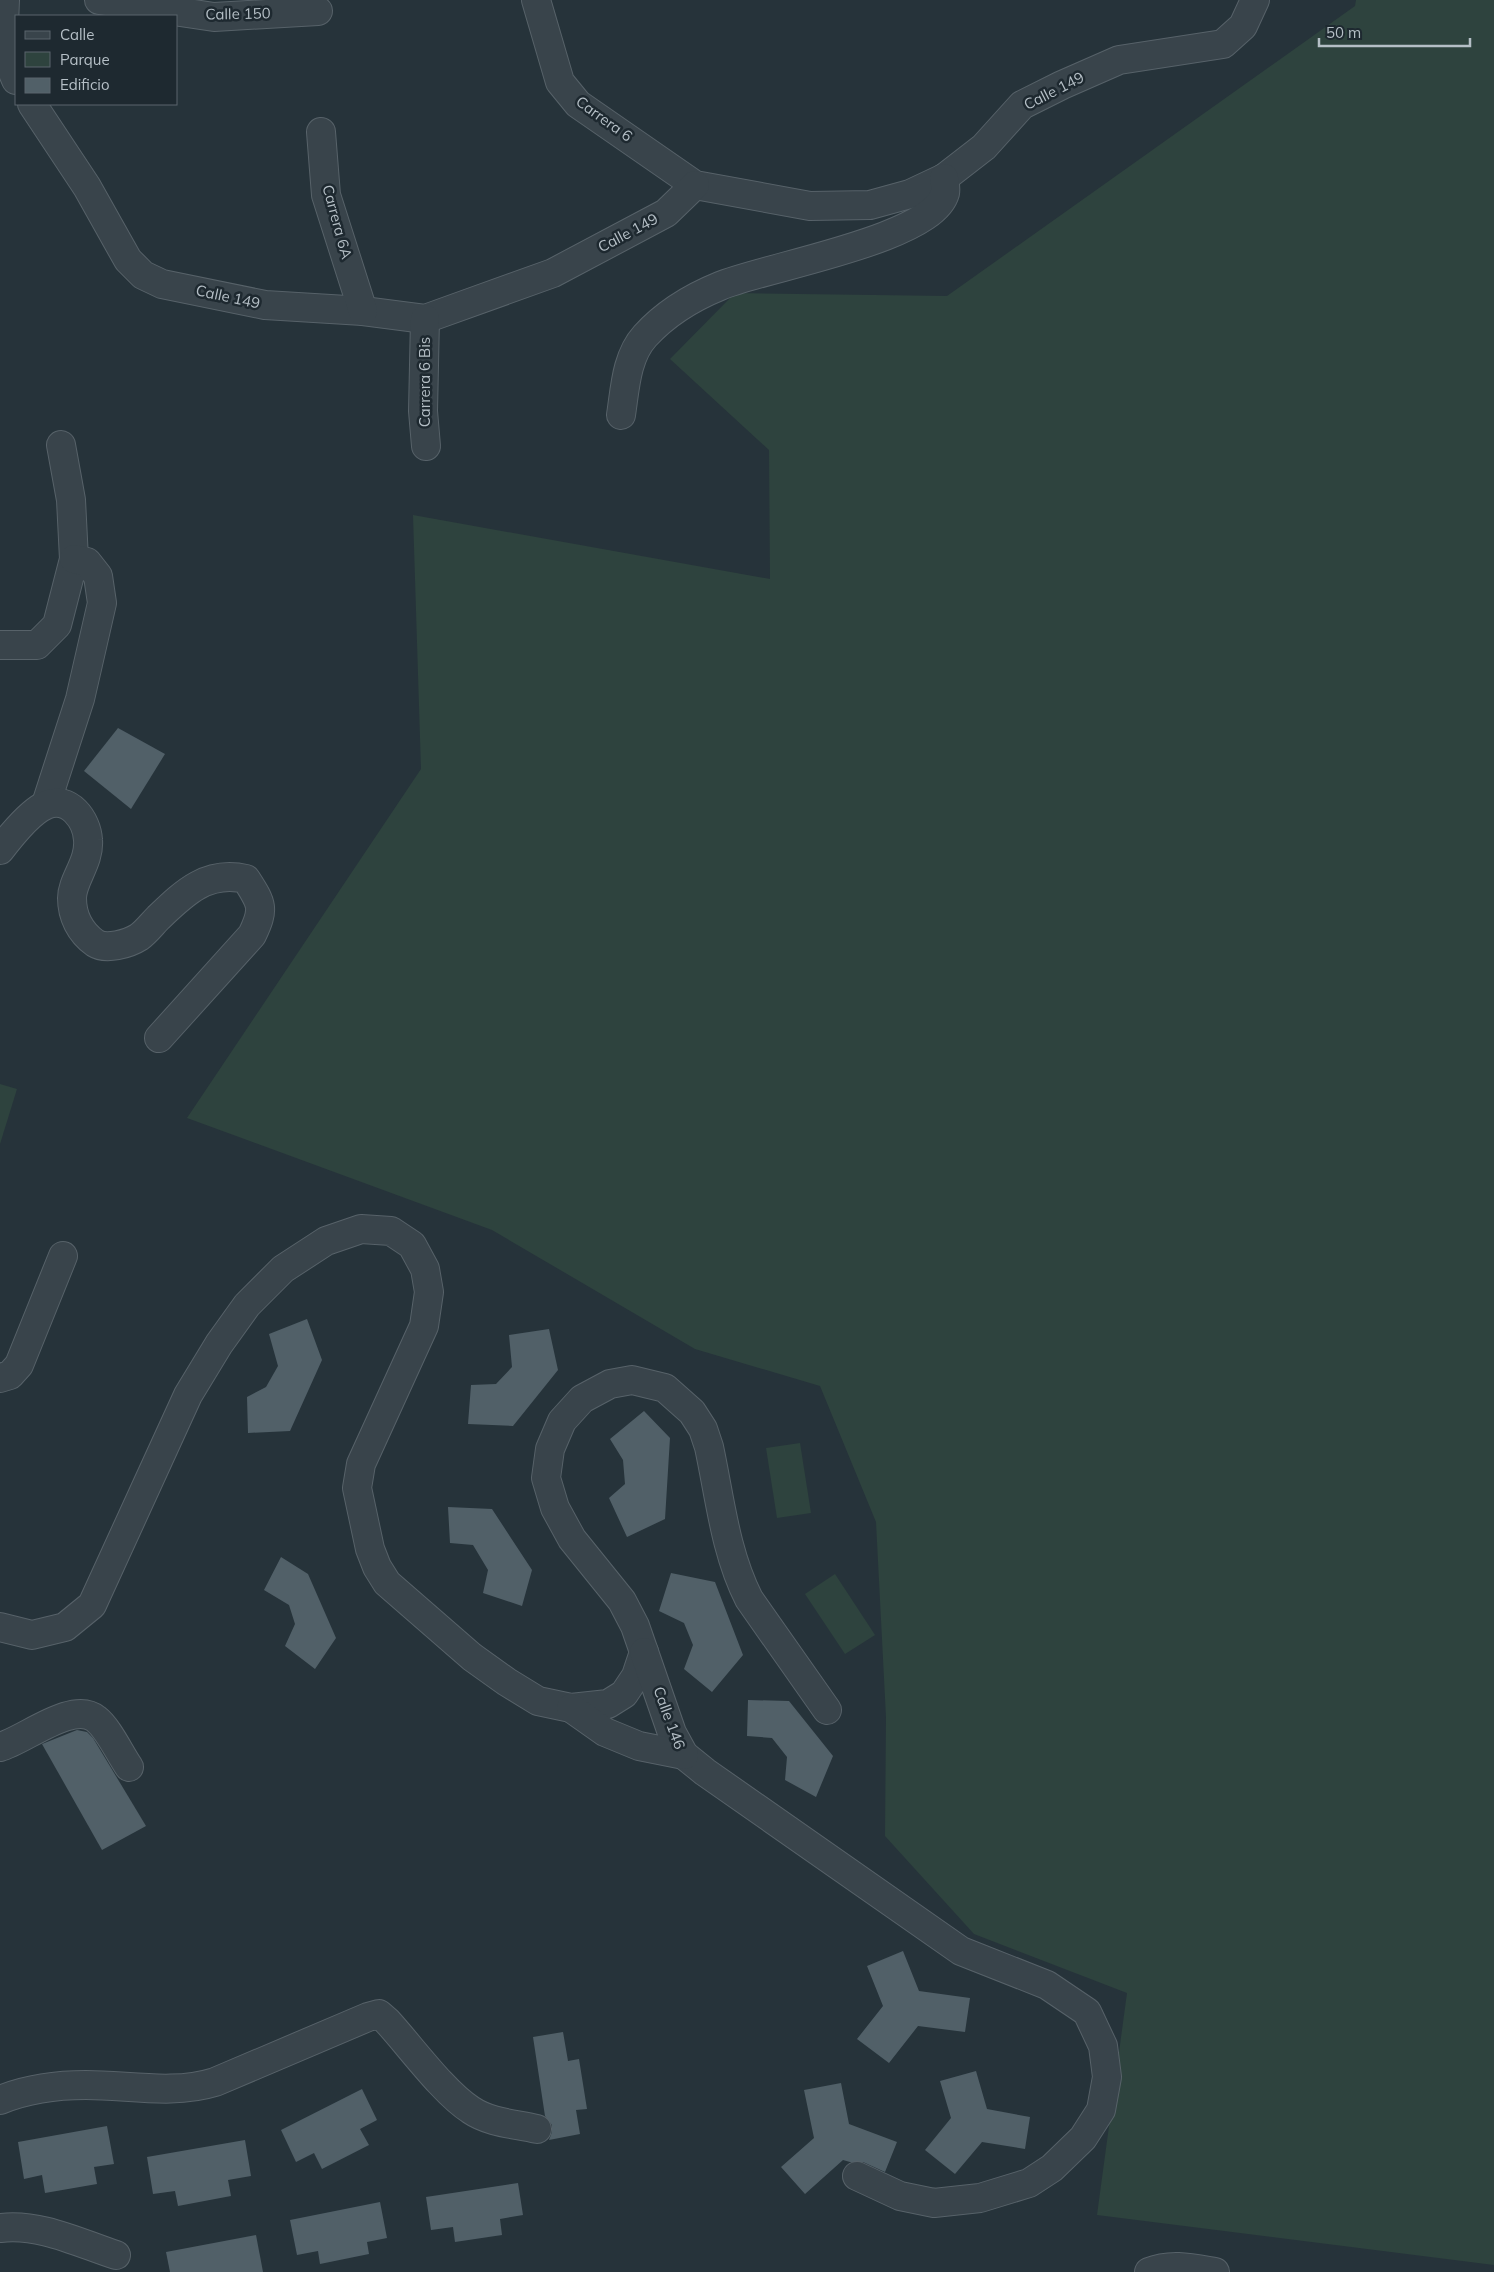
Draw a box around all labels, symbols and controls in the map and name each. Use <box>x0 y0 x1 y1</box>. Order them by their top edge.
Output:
street label: Calle 150 <box>205 3 271 24</box>
legend <box>15 15 178 105</box>
scale bar <box>1319 15 1470 47</box>
text: 50 m <box>1326 23 1361 42</box>
text: Calle <box>60 25 94 44</box>
text: Parque <box>60 50 110 69</box>
street label: Calle 149 <box>1020 67 1087 114</box>
text: Edificio <box>60 75 110 94</box>
street label: Carrera 6 <box>572 92 636 145</box>
street label: Carrera 6A <box>318 183 357 261</box>
street label: Calle 149 <box>595 209 661 256</box>
street label: Calle 149 <box>194 280 262 313</box>
street label: Carrera 6 Bis <box>415 337 434 427</box>
street label: Calle 146 <box>649 1684 690 1752</box>

